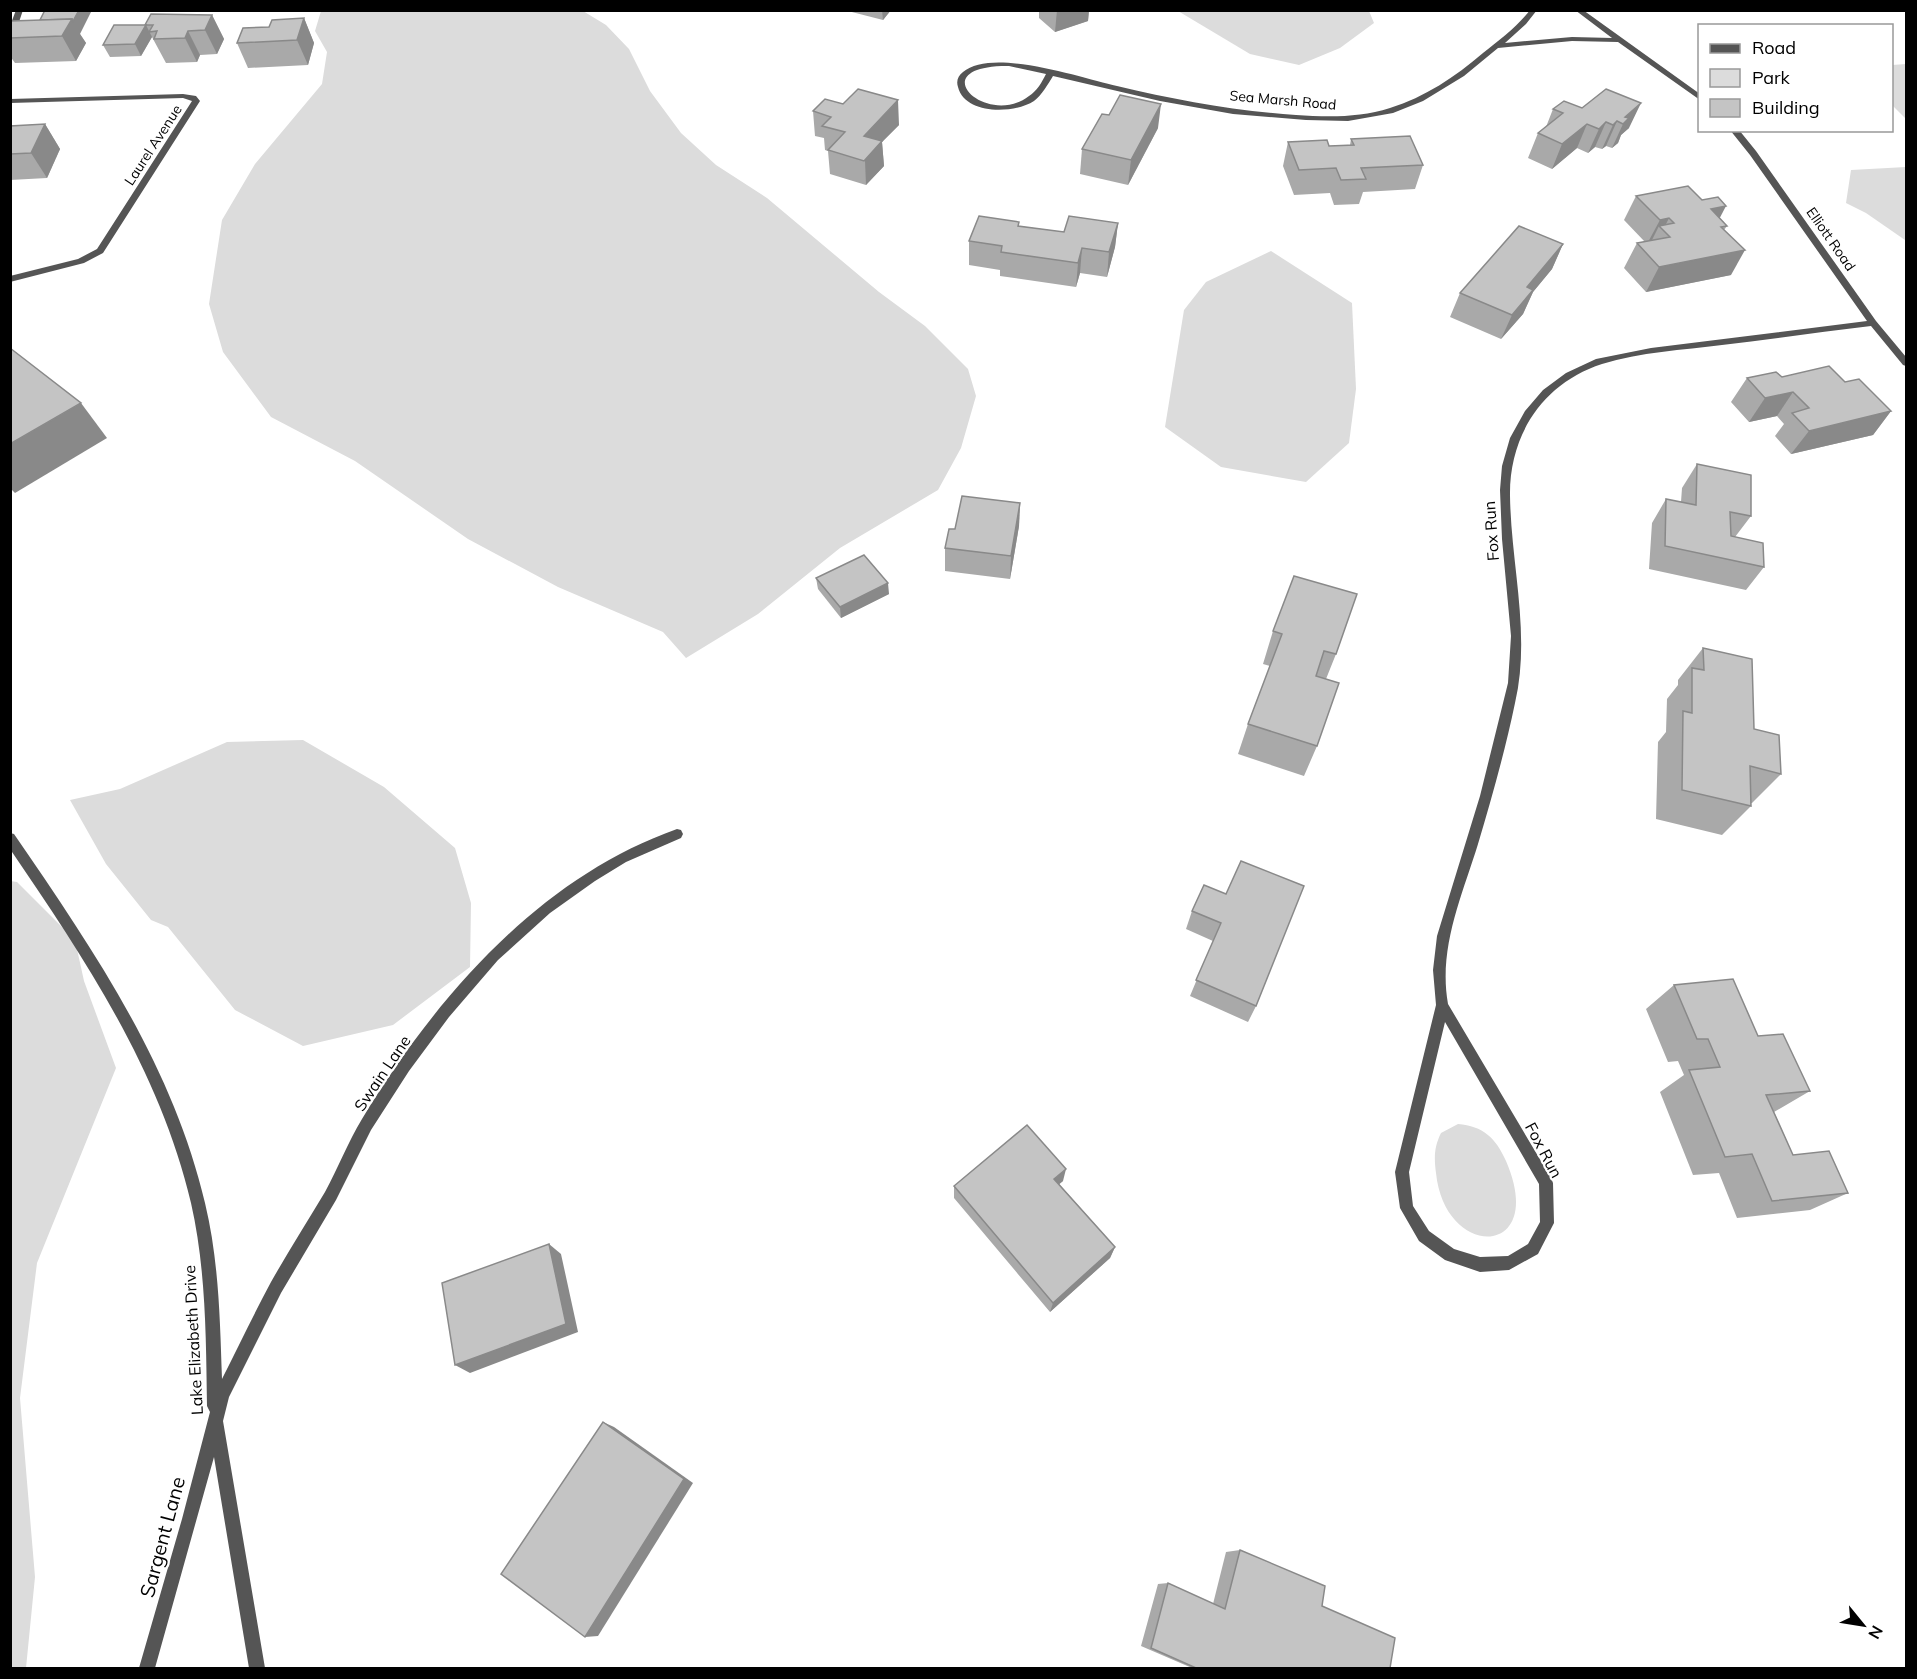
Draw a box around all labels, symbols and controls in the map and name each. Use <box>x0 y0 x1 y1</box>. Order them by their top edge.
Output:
legend <box>1698 24 1893 132</box>
text: Road <box>1752 36 1796 59</box>
text: Park <box>1752 66 1791 89</box>
street label: Sea Marsh Road <box>1229 86 1337 114</box>
text: Building <box>1752 96 1820 119</box>
street label: Laurel Avenue <box>120 101 186 189</box>
street label: Elliott Road <box>1802 204 1860 274</box>
street label: Fox Run <box>1479 500 1503 562</box>
street label: Swain Lane <box>349 1031 415 1115</box>
street label: Fox Run <box>1521 1119 1567 1181</box>
street label: Lake Elizabeth Drive <box>179 1264 207 1416</box>
street label: Sargent Lane <box>134 1474 190 1600</box>
north arrow <box>1833 1595 1893 1655</box>
text: N <box>1864 1622 1888 1643</box>

